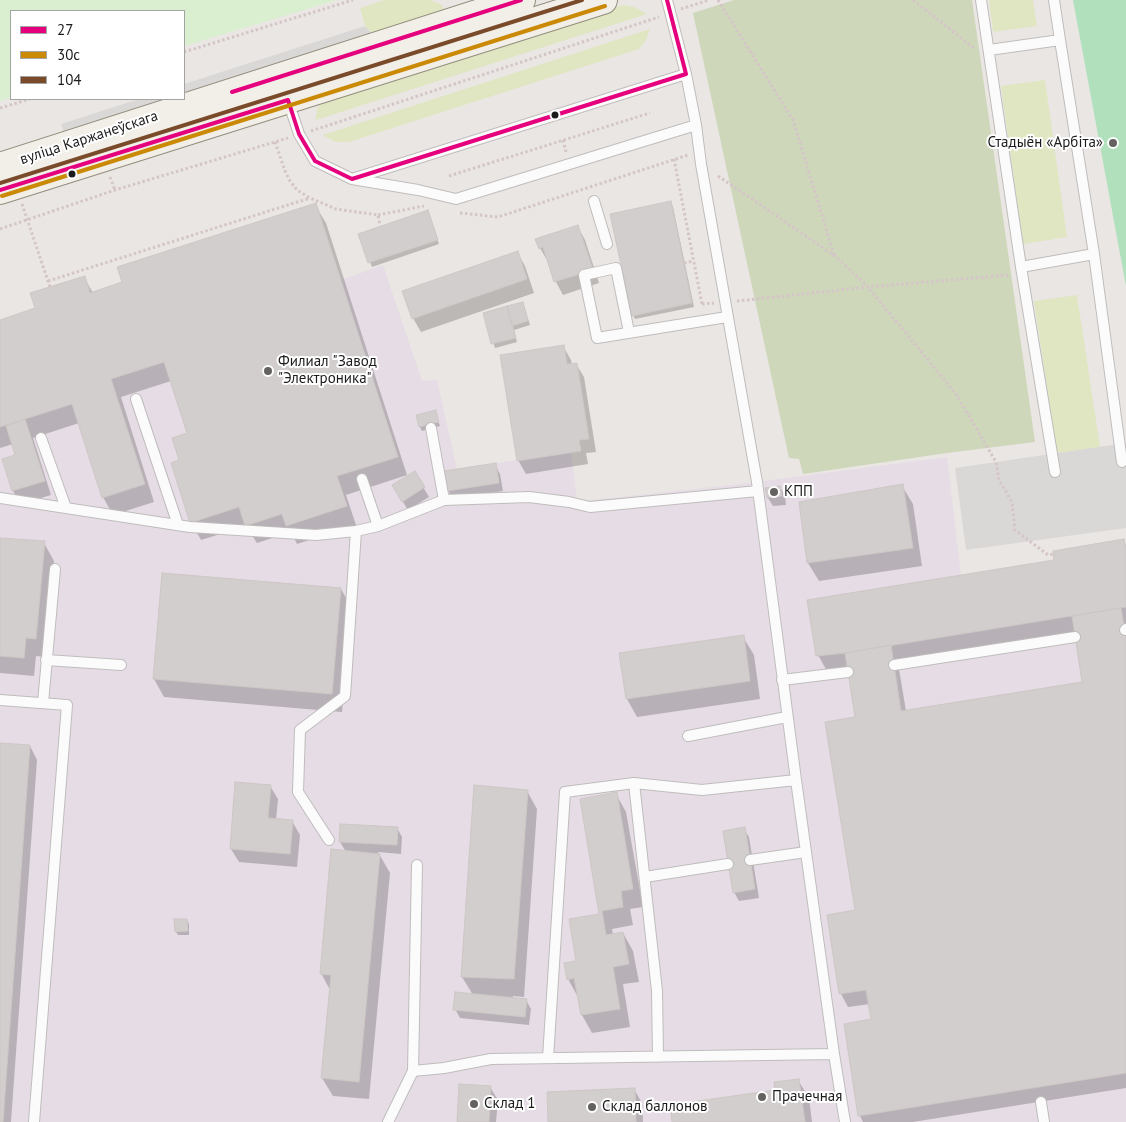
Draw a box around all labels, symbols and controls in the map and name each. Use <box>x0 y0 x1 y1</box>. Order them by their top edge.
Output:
legend <box>10 10 185 100</box>
text: 27 <box>57 20 73 39</box>
text: 30с <box>57 45 80 64</box>
text: 104 <box>57 70 82 89</box>
street label: вуліца Каржанеўскага <box>18 107 160 169</box>
unlabelled marker <box>550 110 560 120</box>
place label: Стадыён «Арбіта» <box>988 134 1103 152</box>
marker: Стадыён «Арбіта» <box>1107 137 1119 149</box>
unlabelled marker <box>67 169 77 179</box>
place label: Филиал "Завод "Электроника" <box>278 353 377 388</box>
marker: Филиал "Завод "Электроника" <box>262 365 274 377</box>
place label: КПП <box>784 483 813 501</box>
marker: КПП <box>768 486 780 498</box>
place label: Прачечная <box>772 1088 842 1106</box>
marker: Прачечная <box>756 1091 768 1103</box>
place label: Склад 1 <box>484 1095 535 1113</box>
marker: Склад 1 <box>468 1098 480 1110</box>
place label: Склад баллонов <box>602 1098 708 1116</box>
marker: Склад баллонов <box>586 1101 598 1113</box>

